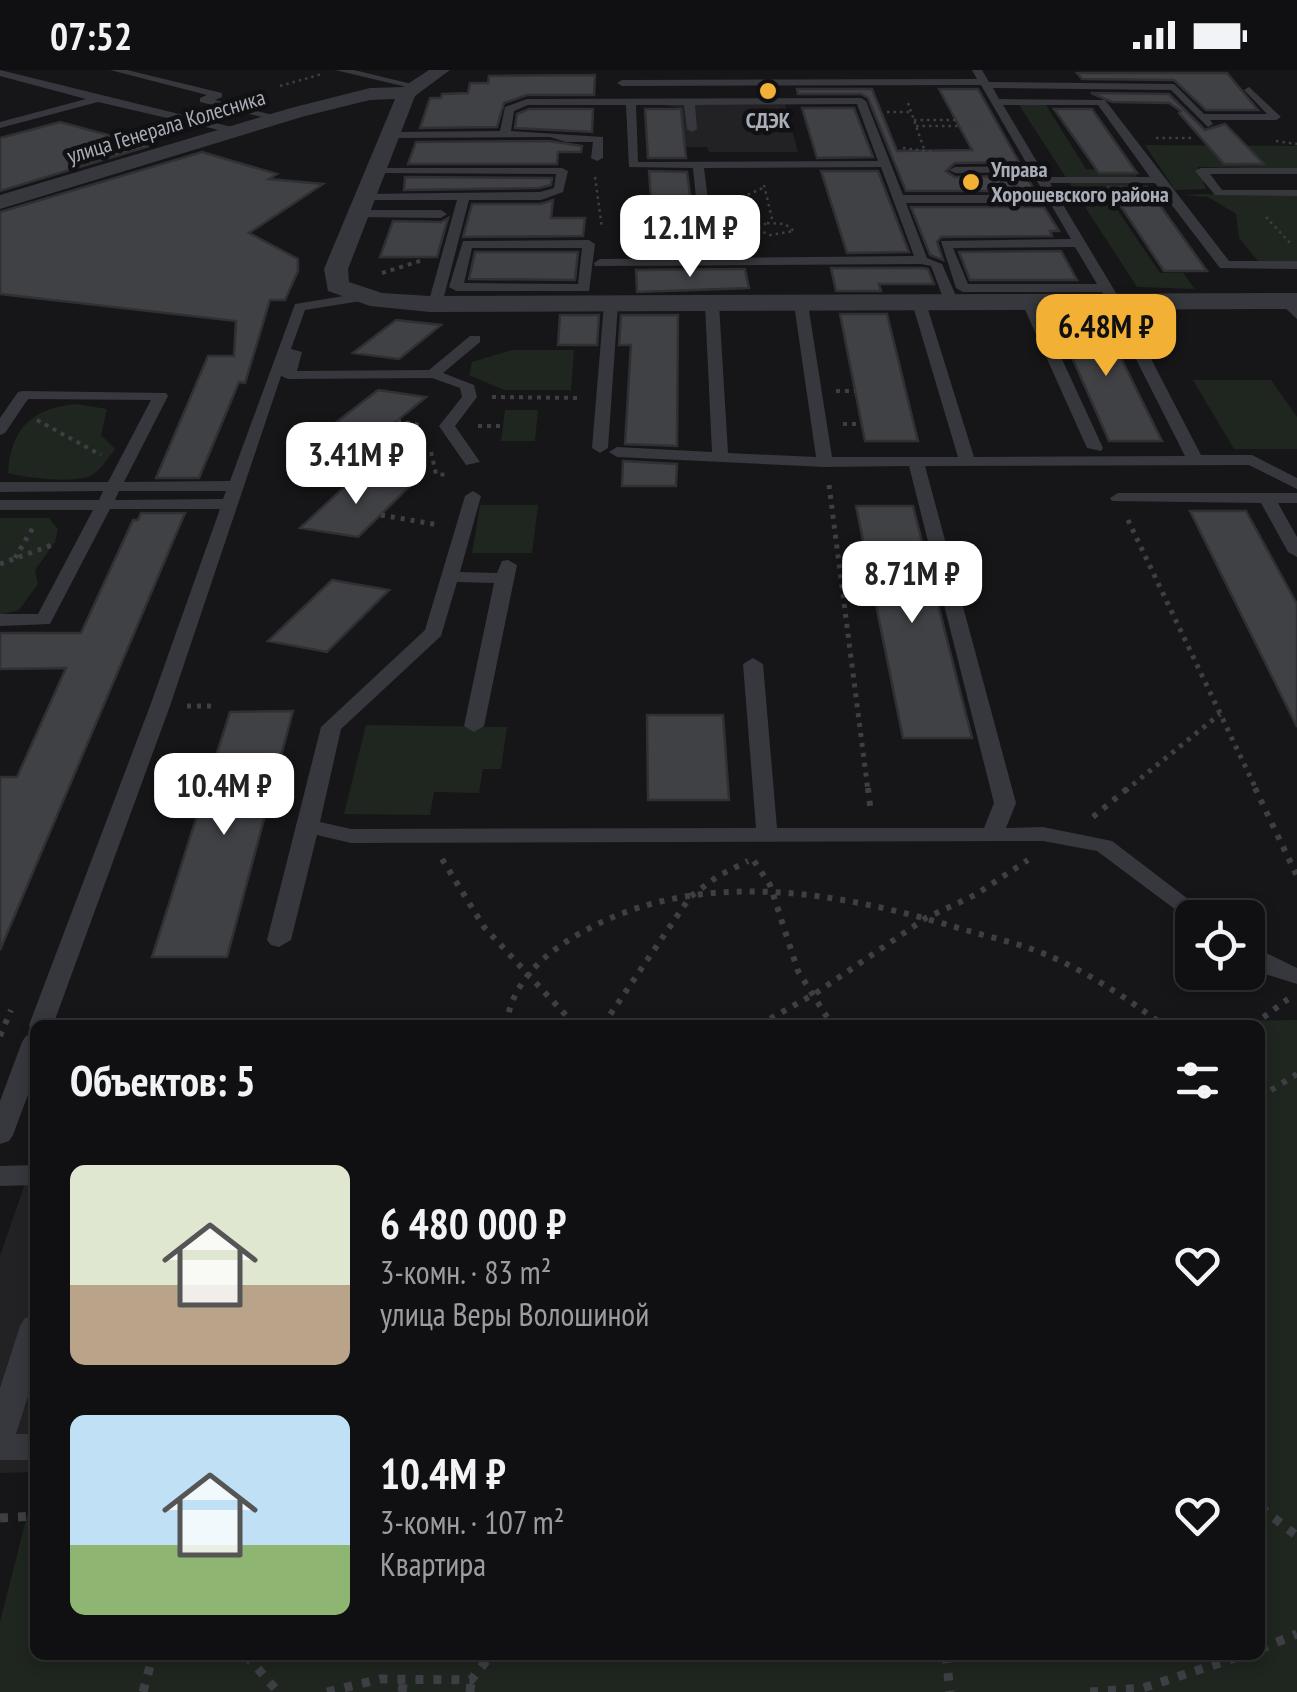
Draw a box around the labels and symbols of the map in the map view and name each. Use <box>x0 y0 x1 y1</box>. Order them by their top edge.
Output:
marker: СДЭК <box>757 80 779 102</box>
street label: улица Генерала Колесника <box>64 83 268 169</box>
place label: СДЭК <box>746 106 791 134</box>
place label: Управа Хорошевского района <box>990 155 1169 208</box>
marker: Управа Хорошевского района <box>960 171 982 193</box>
pin: 12.1M ₽ <box>598 195 782 280</box>
pin: 6.48M ₽ <box>1014 294 1198 379</box>
pin: 3.41M ₽ <box>264 422 448 507</box>
pin: 8.71M ₽ <box>820 541 1004 626</box>
pin: 10.4M ₽ <box>132 753 316 838</box>

